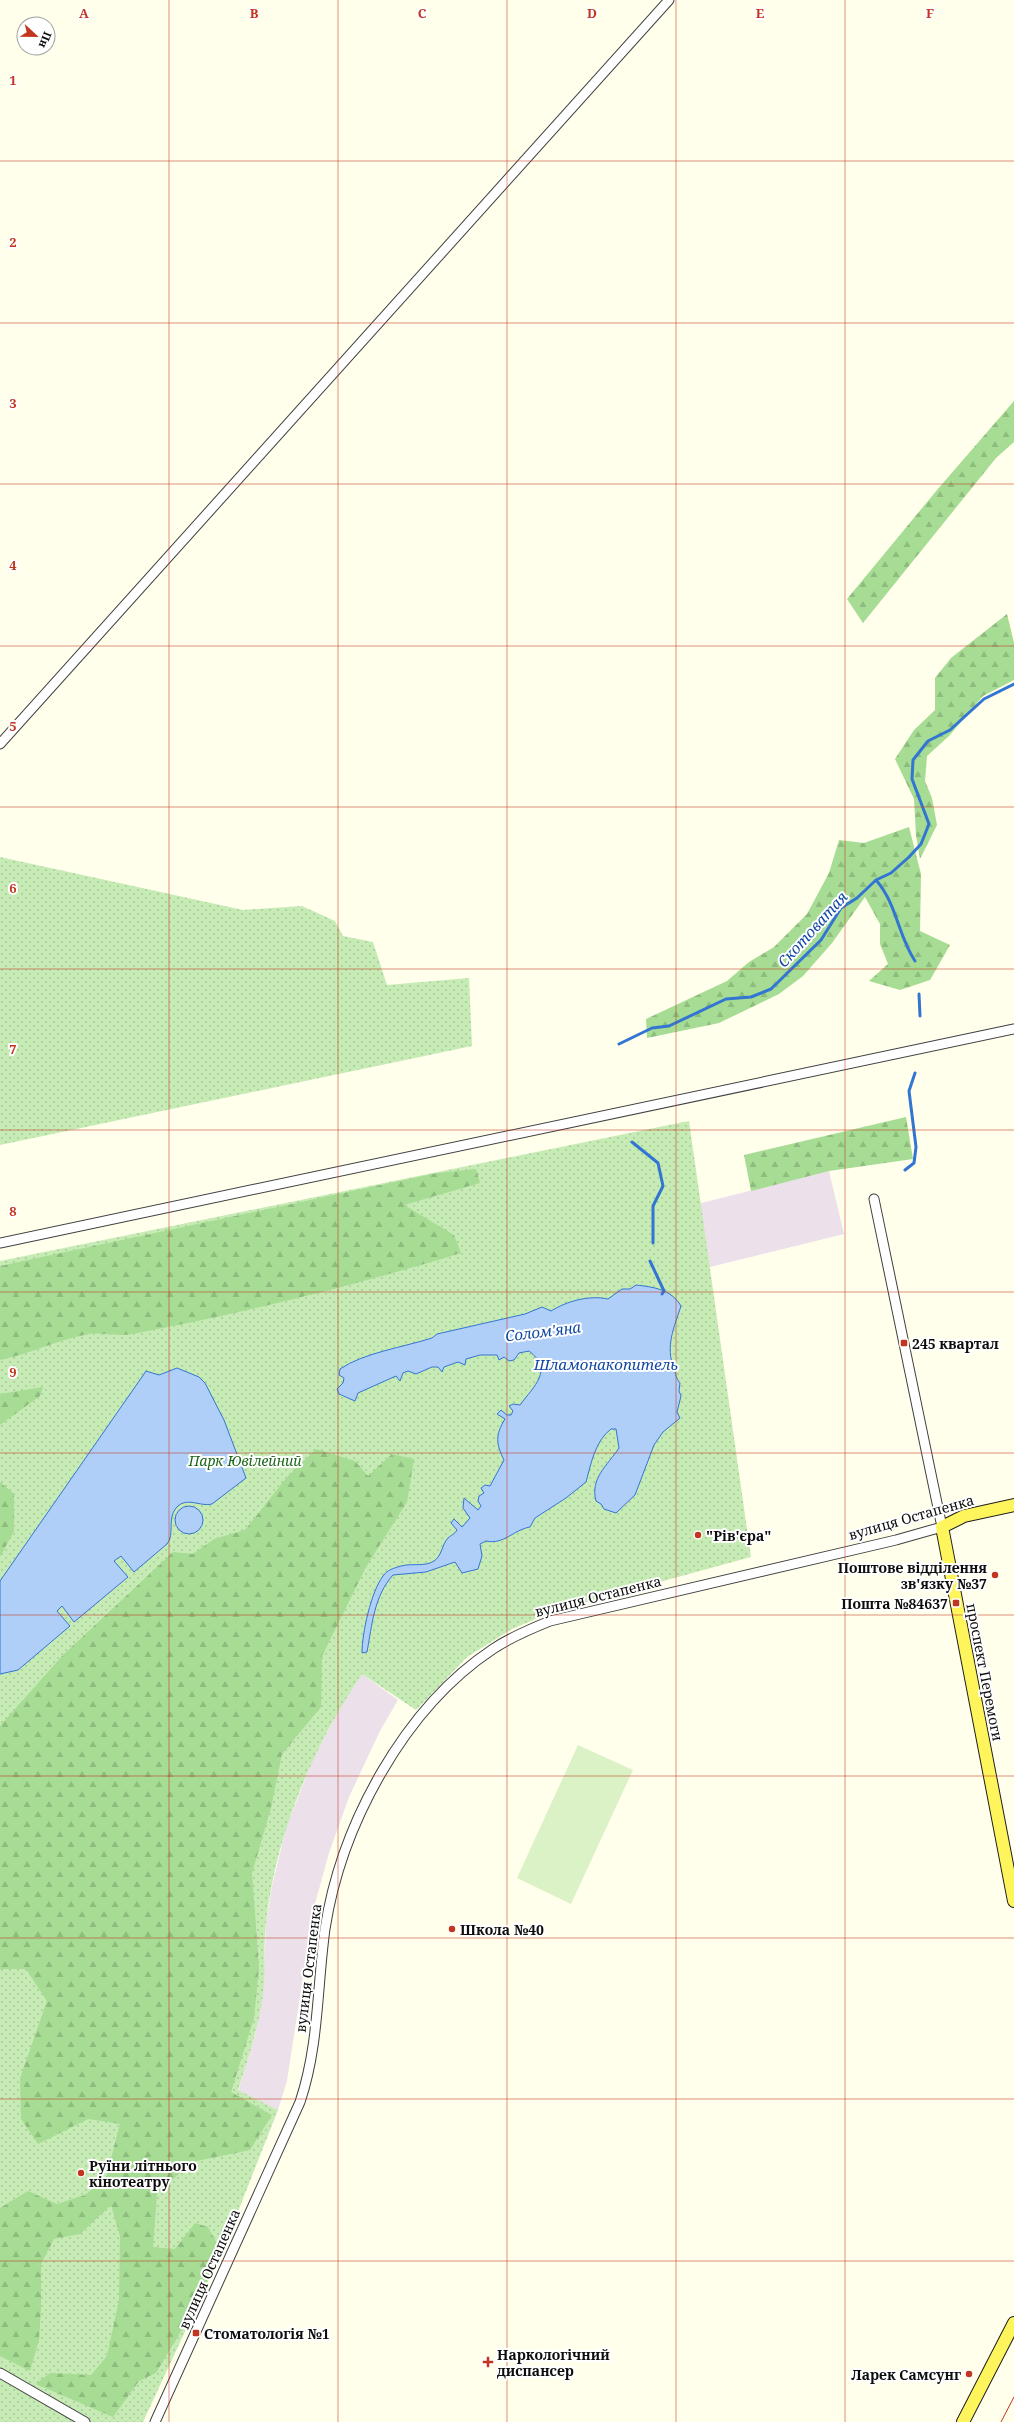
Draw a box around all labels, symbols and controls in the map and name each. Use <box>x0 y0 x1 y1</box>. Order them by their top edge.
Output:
text: A <box>79 4 89 22</box>
text: B <box>250 4 259 22</box>
text: C <box>418 4 427 22</box>
text: D <box>587 4 597 22</box>
text: E <box>756 4 765 22</box>
text: F <box>926 4 934 22</box>
north arrow <box>16 16 56 56</box>
text: Пн <box>36 30 56 51</box>
text: 1 <box>9 71 17 89</box>
text: 2 <box>9 233 17 251</box>
text: 3 <box>9 394 17 412</box>
text: 4 <box>9 556 17 574</box>
text: 5 <box>9 717 17 735</box>
text: 6 <box>9 879 17 897</box>
water label: Скотоватая <box>773 887 852 971</box>
text: 7 <box>9 1040 17 1058</box>
text: 8 <box>9 1202 17 1220</box>
water label: Солом'яна <box>504 1316 583 1346</box>
place label: 245 квартал <box>912 1334 999 1353</box>
marker: 245 квартал <box>899 1338 909 1348</box>
water label: Шламонакопитель <box>533 1354 678 1374</box>
text: 9 <box>9 1363 17 1381</box>
park label: Парк Ювілейний <box>187 1451 302 1470</box>
street label: вулиця Остапенка <box>846 1490 976 1544</box>
place label: "Рів'єра" <box>706 1526 771 1545</box>
marker: "Рів'єра" <box>693 1530 703 1540</box>
place label: Поштове відділення зв'язку №37 <box>838 1558 987 1593</box>
marker: Поштове відділення зв'язку №37 <box>990 1570 1000 1580</box>
street label: вулиця Остапенка <box>533 1571 663 1621</box>
place label: Пошта №84637 <box>841 1594 948 1613</box>
marker: Пошта №84637 <box>951 1598 961 1608</box>
street label: проспект Перемоги <box>962 1602 1008 1742</box>
street label: вулиця Остапенка <box>291 1902 325 2033</box>
place label: Школа №40 <box>460 1920 544 1939</box>
marker: Школа №40 <box>447 1924 457 1934</box>
place label: Руїни літнього кінотеатру <box>89 2156 197 2191</box>
marker: Руїни літнього кінотеатру <box>76 2168 86 2178</box>
street label: вулиця Остапенка <box>174 2206 244 2332</box>
place label: Стоматологія №1 <box>204 2324 330 2343</box>
marker: Стоматологія №1 <box>191 2328 201 2338</box>
place label: Наркологічний диспансер <box>497 2345 610 2380</box>
marker: Наркологічний диспансер <box>482 2356 494 2368</box>
place label: Ларек Самсунг <box>851 2365 961 2384</box>
marker: Ларек Самсунг <box>964 2369 974 2379</box>

